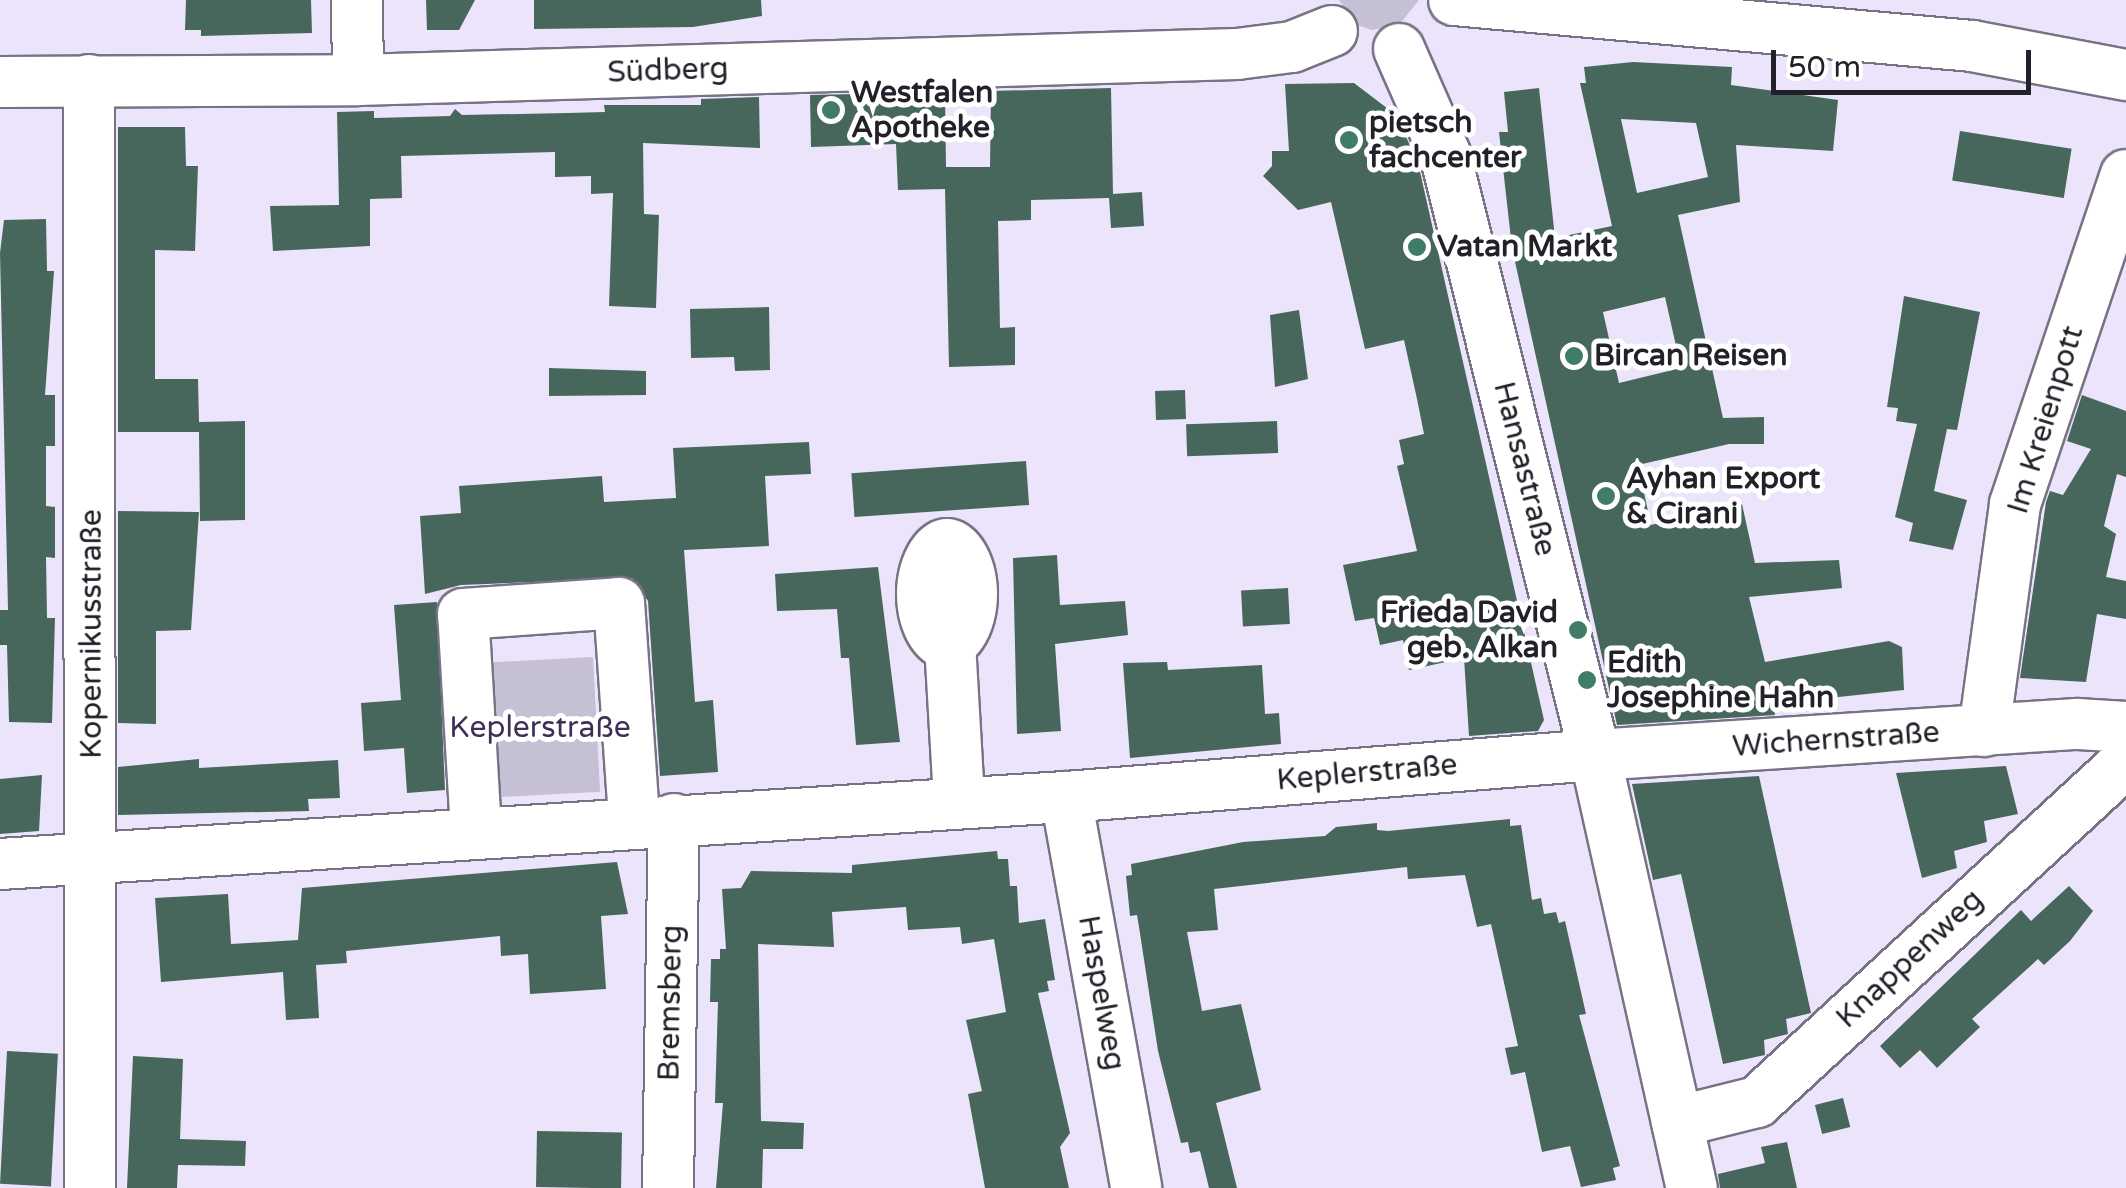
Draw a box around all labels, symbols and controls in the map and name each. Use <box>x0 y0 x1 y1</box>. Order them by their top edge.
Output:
scale bar <box>1776 30 2036 92</box>
text: 50 m <box>1788 49 1861 86</box>
street label: Südberg <box>607 51 729 91</box>
place label: Westfalen Apotheke <box>851 75 993 146</box>
marker: Westfalen Apotheke <box>820 99 842 121</box>
place label: pietsch fachcenter <box>1369 105 1522 176</box>
marker: pietsch fachcenter <box>1338 129 1360 151</box>
place label: Vatan Markt <box>1437 229 1612 265</box>
marker: Vatan Markt <box>1406 236 1428 258</box>
street label: Im Kreienpott <box>2000 322 2092 518</box>
place label: Bircan Reisen <box>1594 338 1787 374</box>
marker: Bircan Reisen <box>1563 345 1585 367</box>
street label: Hansastraße <box>1485 378 1563 560</box>
place label: Ayhan Export & Cirani <box>1626 461 1820 532</box>
marker: Ayhan Export & Cirani <box>1595 485 1617 507</box>
street label: Kopernikusstraße <box>74 509 110 759</box>
place label: Frieda David geb. Alkan <box>1380 595 1558 666</box>
marker: Frieda David geb. Alkan <box>1567 619 1589 641</box>
place label: Edith Josephine Hahn <box>1607 645 1834 716</box>
marker: Edith Josephine Hahn <box>1576 669 1598 691</box>
park label: Keplerstraße <box>449 710 631 746</box>
street label: Wichernstraße <box>1731 715 1941 765</box>
street label: Keplerstraße <box>1275 747 1459 799</box>
street label: Knappenweg <box>1829 882 1991 1036</box>
street label: Haspelweg <box>1070 913 1132 1073</box>
street label: Bremsberg <box>652 924 690 1082</box>

